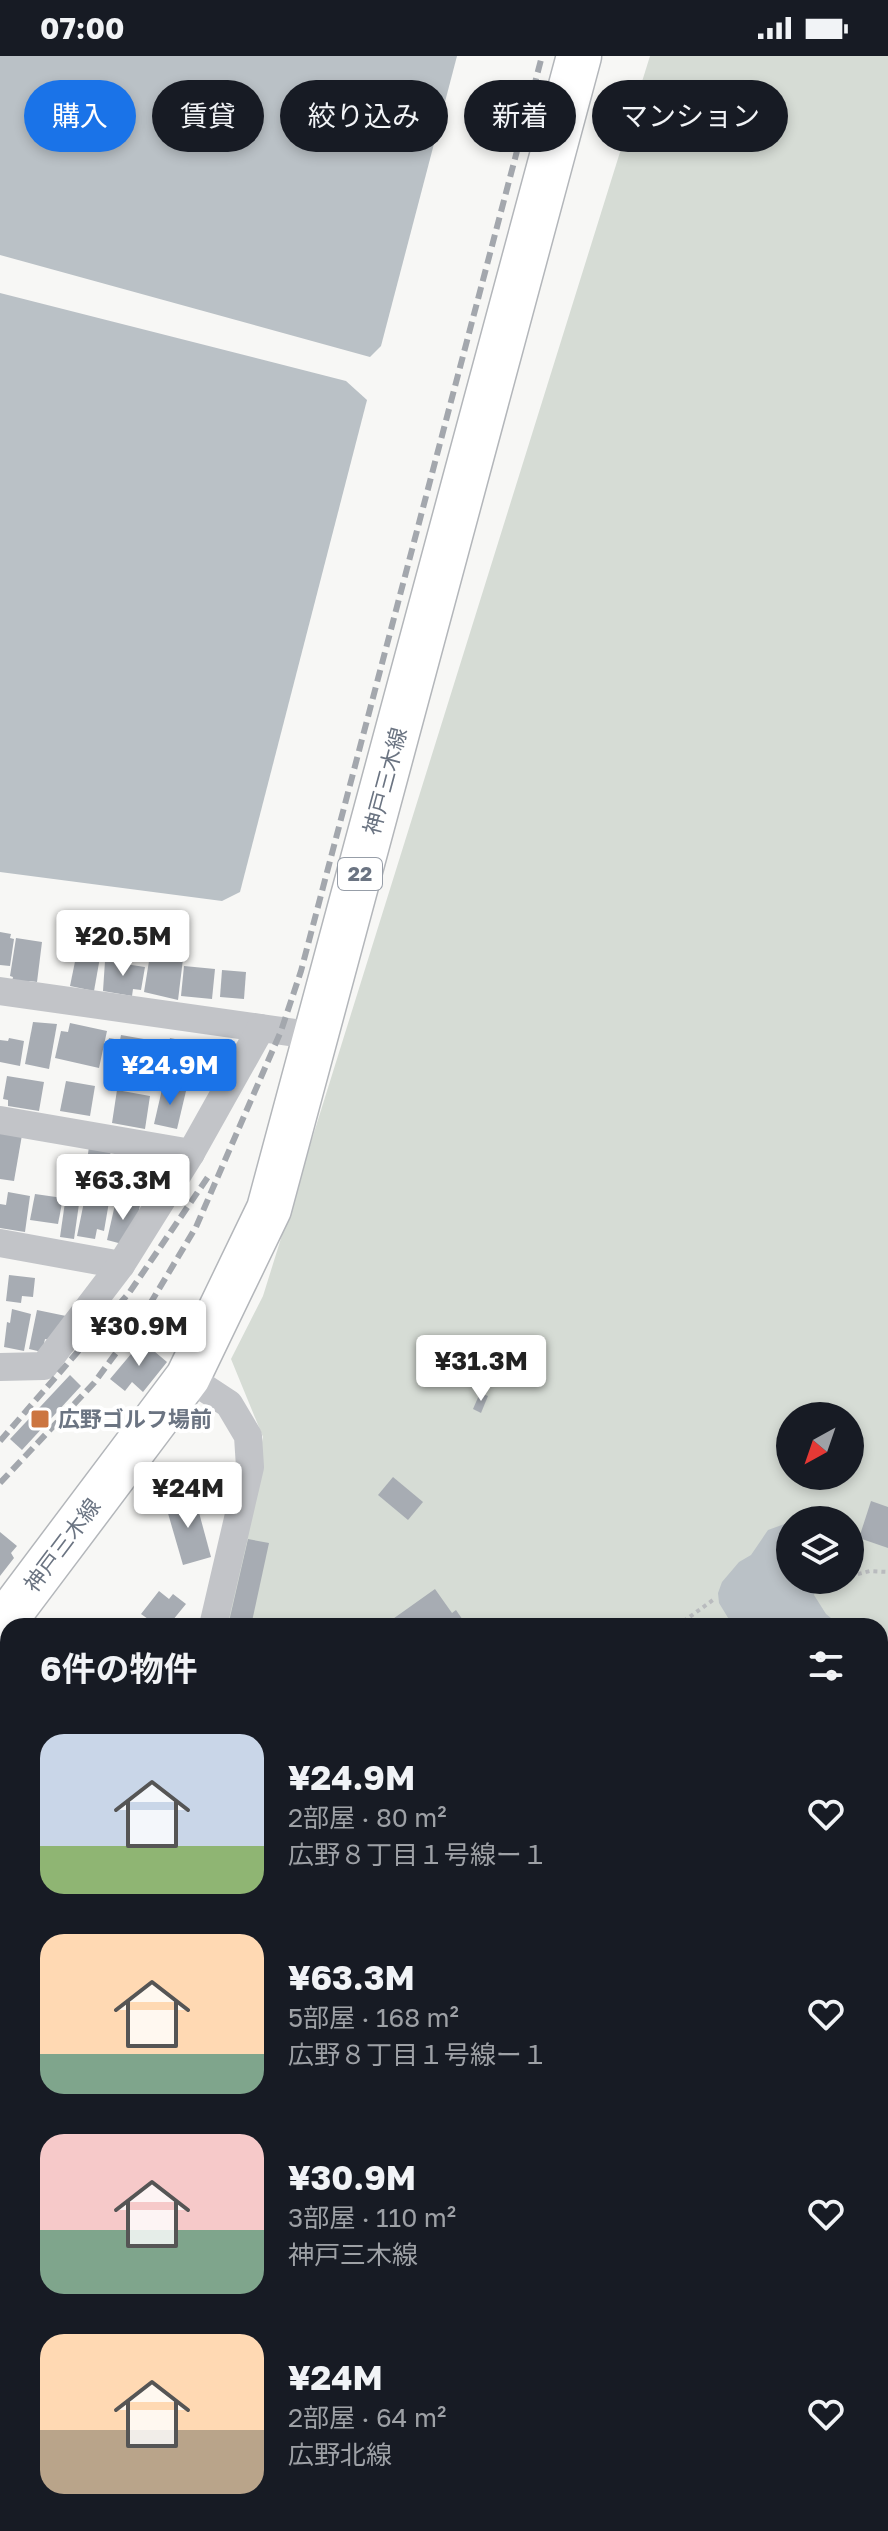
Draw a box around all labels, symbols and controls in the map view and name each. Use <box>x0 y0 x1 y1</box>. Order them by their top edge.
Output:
text: 07:00 <box>40 10 124 46</box>
chip: 購入 <box>24 80 136 152</box>
chip: 賃貸 <box>152 80 264 152</box>
chip: 絞り込み <box>280 80 448 152</box>
chip: 新着 <box>464 80 576 152</box>
chip: マンション <box>592 80 788 152</box>
street label: 神戸三木線 <box>357 724 412 837</box>
road number: 22 <box>338 858 382 890</box>
pin: ¥20.5M <box>58 910 188 978</box>
text: ¥20.5M <box>74 920 172 951</box>
pin: ¥24.9M <box>105 1039 235 1107</box>
text: ¥24.9M <box>121 1049 219 1080</box>
pin: ¥63.3M <box>58 1154 188 1222</box>
text: ¥63.3M <box>75 1164 171 1195</box>
pin: ¥30.9M <box>74 1300 204 1368</box>
text: ¥30.9M <box>90 1310 188 1341</box>
pin: ¥31.3M <box>416 1335 546 1403</box>
text: ¥31.3M <box>434 1345 528 1376</box>
north arrow <box>776 1402 864 1490</box>
map controls <box>776 1402 864 1594</box>
place label: 広野ゴルフ場前 <box>58 1405 212 1432</box>
marker: 広野ゴルフ場前 <box>29 1408 51 1430</box>
pin: ¥24M <box>141 1462 235 1530</box>
text: ¥24M <box>152 1472 224 1503</box>
street label: 神戸三木線 <box>18 1493 105 1597</box>
button: layers <box>776 1506 864 1594</box>
icon: filters <box>804 1644 848 1688</box>
text: 6件の物件 <box>40 1648 198 1688</box>
text: ¥24.9M <box>288 1757 415 1797</box>
icon: home <box>104 1766 200 1862</box>
icon: heart <box>804 1792 848 1836</box>
text: 2部屋 · 80 m² <box>288 1802 447 1833</box>
text: 広野８丁目１号線ー１ <box>288 1839 548 1870</box>
text: ¥63.3M <box>288 1957 415 1997</box>
icon: home <box>104 1966 200 2062</box>
icon: heart <box>804 1992 848 2036</box>
text: 5部屋 · 168 m² <box>288 2002 459 2033</box>
text: 広野８丁目１号線ー１ <box>288 2039 548 2070</box>
text: ¥30.9M <box>288 2157 416 2197</box>
icon: home <box>104 2166 200 2262</box>
icon: heart <box>804 2192 848 2236</box>
text: 3部屋 · 110 m² <box>288 2202 456 2233</box>
text: 神戸三木線 <box>288 2239 418 2270</box>
text: ¥24M <box>288 2357 383 2397</box>
icon: home <box>104 2366 200 2462</box>
icon: heart <box>804 2392 848 2436</box>
text: 2部屋 · 64 m² <box>288 2402 446 2433</box>
text: 広野北線 <box>288 2439 392 2470</box>

